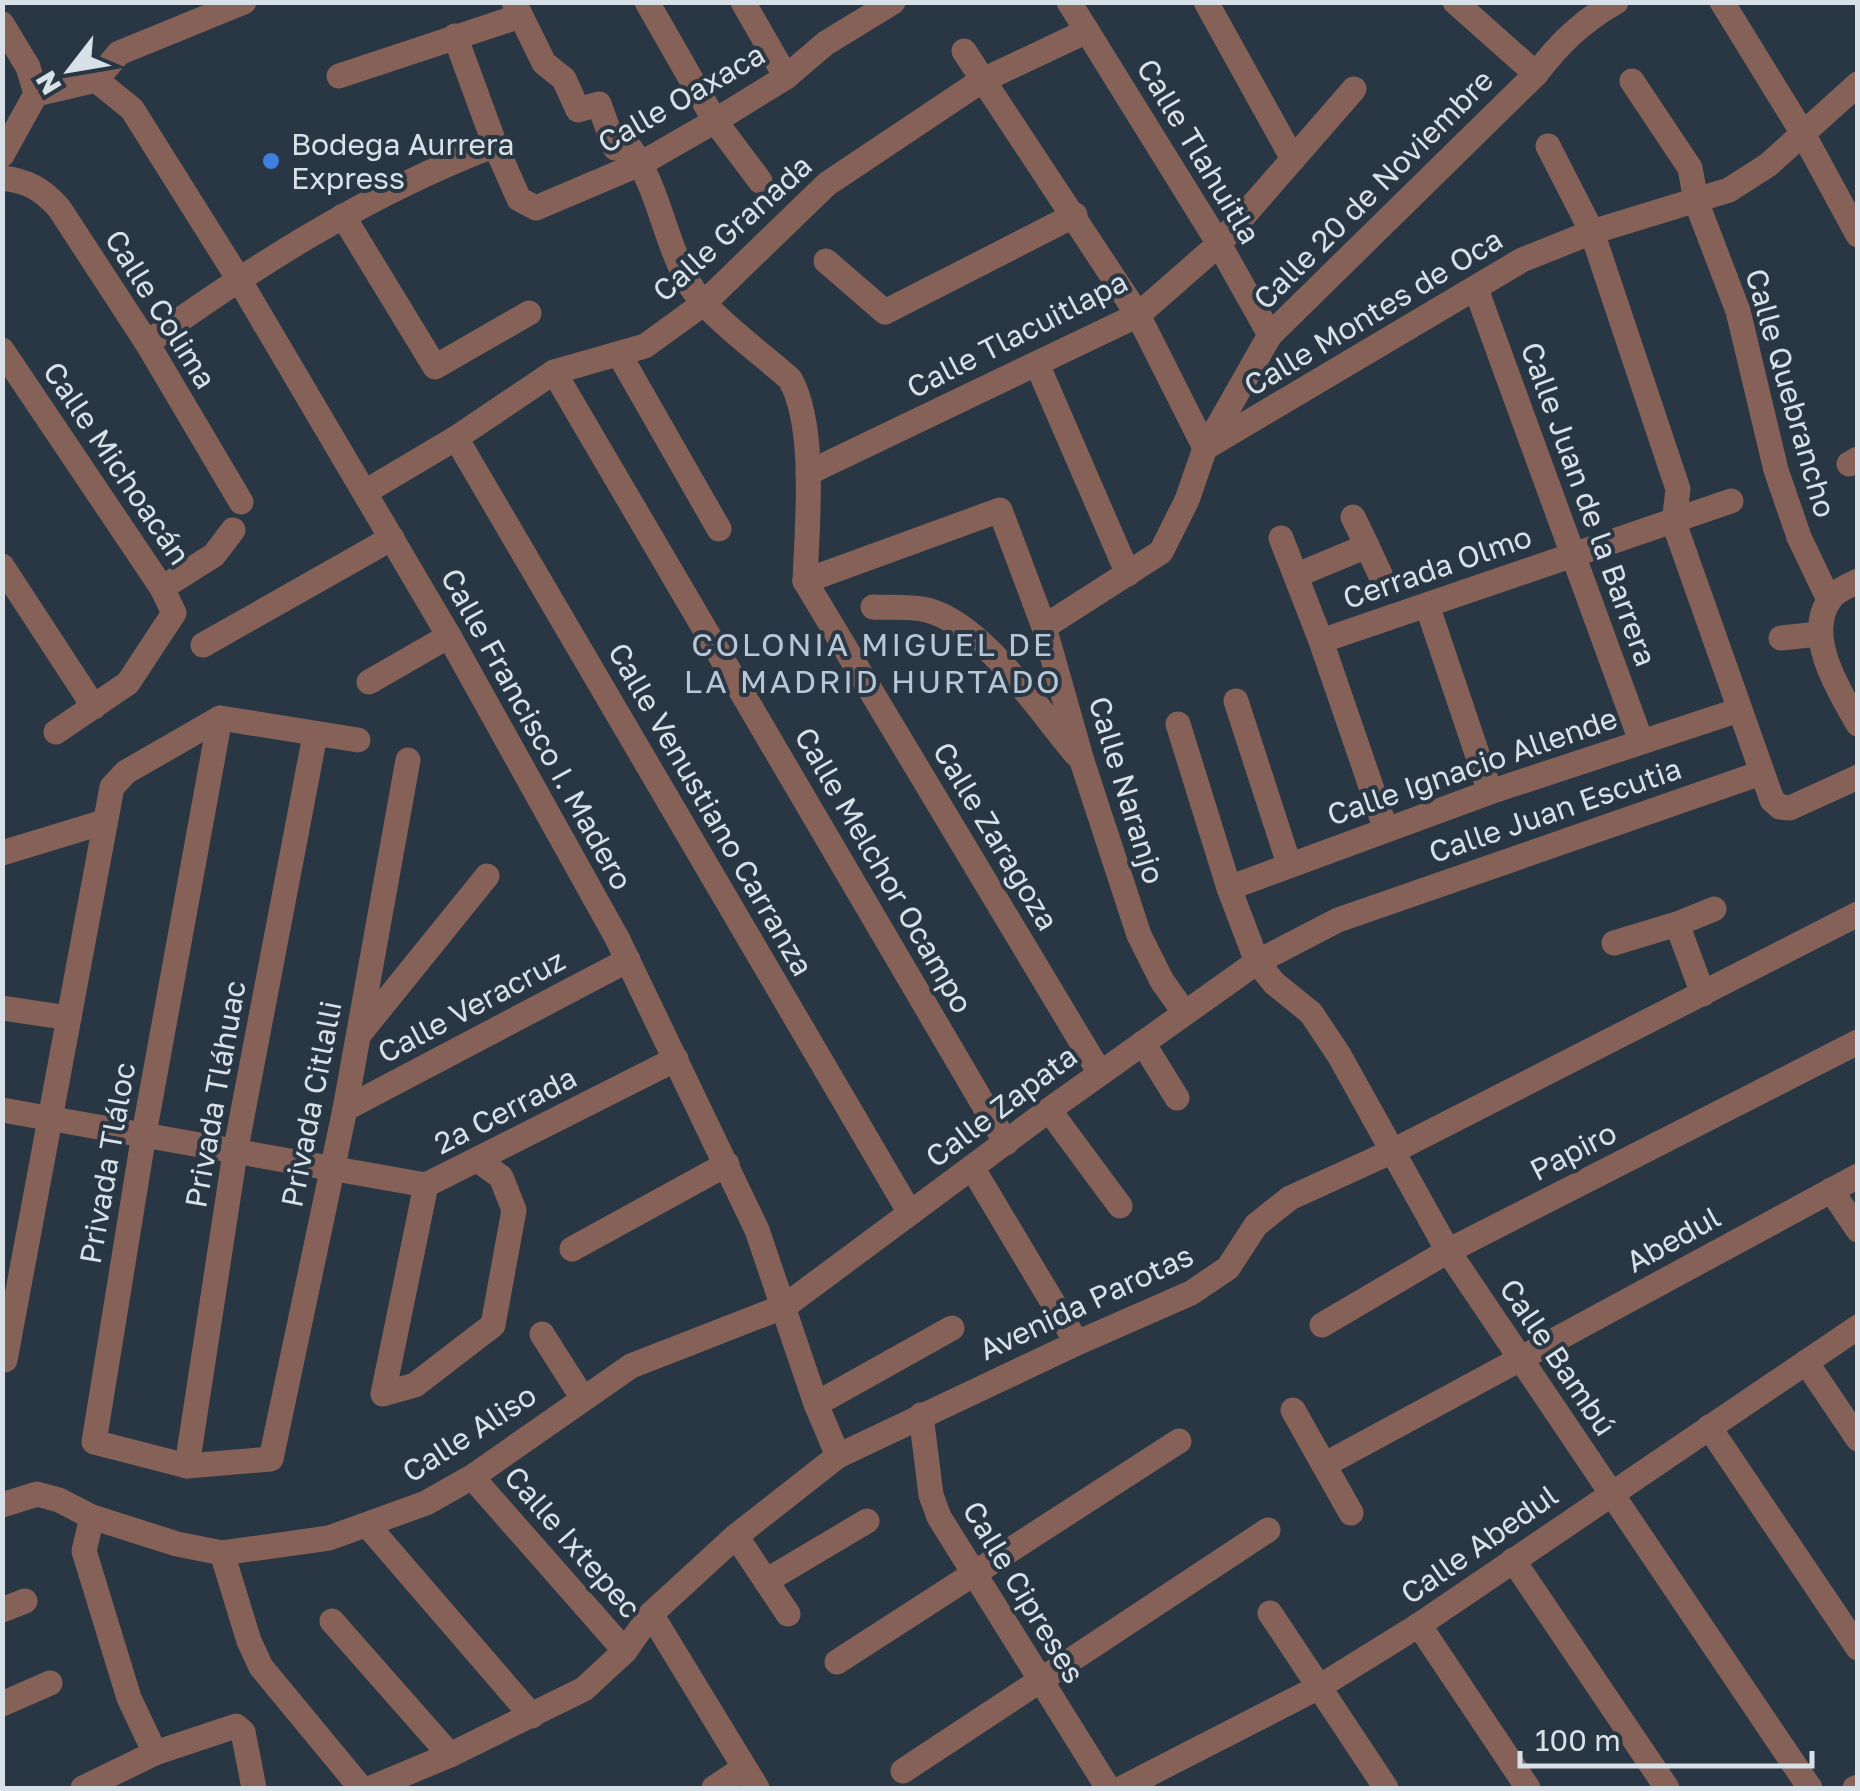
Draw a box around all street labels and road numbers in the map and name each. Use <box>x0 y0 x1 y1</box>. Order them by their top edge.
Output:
street label: Calle Oaxaca <box>591 36 771 160</box>
street label: Calle Tlahuitla <box>1130 52 1268 250</box>
street label: Calle 20 de Noviembre <box>1246 62 1500 316</box>
street label: Calle Granada <box>645 147 819 309</box>
street label: Calle Montes de Oca <box>1237 221 1509 403</box>
street label: Calle Colima <box>98 223 224 395</box>
street label: Calle Tlacuitlapa <box>901 263 1133 405</box>
street label: Calle Quebrancho <box>1738 265 1844 521</box>
street label: Calle Juan de la Barrera <box>1514 337 1664 671</box>
street label: Calle Michoacán <box>36 355 198 571</box>
street label: Cerrada Olmo <box>1338 518 1536 616</box>
street label: Calle Francisco I. Madero <box>434 562 640 896</box>
street label: Calle Venustiano Carranza <box>601 636 821 982</box>
street label: Calle Naranjo <box>1081 692 1173 888</box>
street label: Calle Ignacio Allende <box>1322 699 1622 833</box>
street label: Calle Melchor Ocampo <box>787 721 981 1019</box>
street label: Calle Zaragoza <box>926 735 1066 937</box>
street label: Calle Juan Escutia <box>1424 750 1686 870</box>
street label: Calle Veracruz <box>371 942 571 1070</box>
street label: Privada Tláhuac <box>177 978 253 1210</box>
street label: Privada Citlalli <box>273 998 349 1210</box>
street label: Calle Zapata <box>918 1037 1084 1175</box>
street label: Privada Tláloc <box>72 1059 142 1267</box>
street label: 2ª Cerrada <box>428 1059 582 1161</box>
street label: Papiro <box>1524 1114 1622 1188</box>
street label: Abedul <box>1620 1198 1726 1280</box>
street label: Avenida Parotas <box>973 1237 1199 1367</box>
street label: Calle Bambú <box>1492 1272 1624 1442</box>
street label: Calle Aliso <box>395 1376 543 1490</box>
street label: Calle Ixtepec <box>497 1459 649 1625</box>
street label: Calle Abedul <box>1394 1477 1564 1611</box>
street label: Calle Cipreses <box>956 1494 1092 1690</box>

